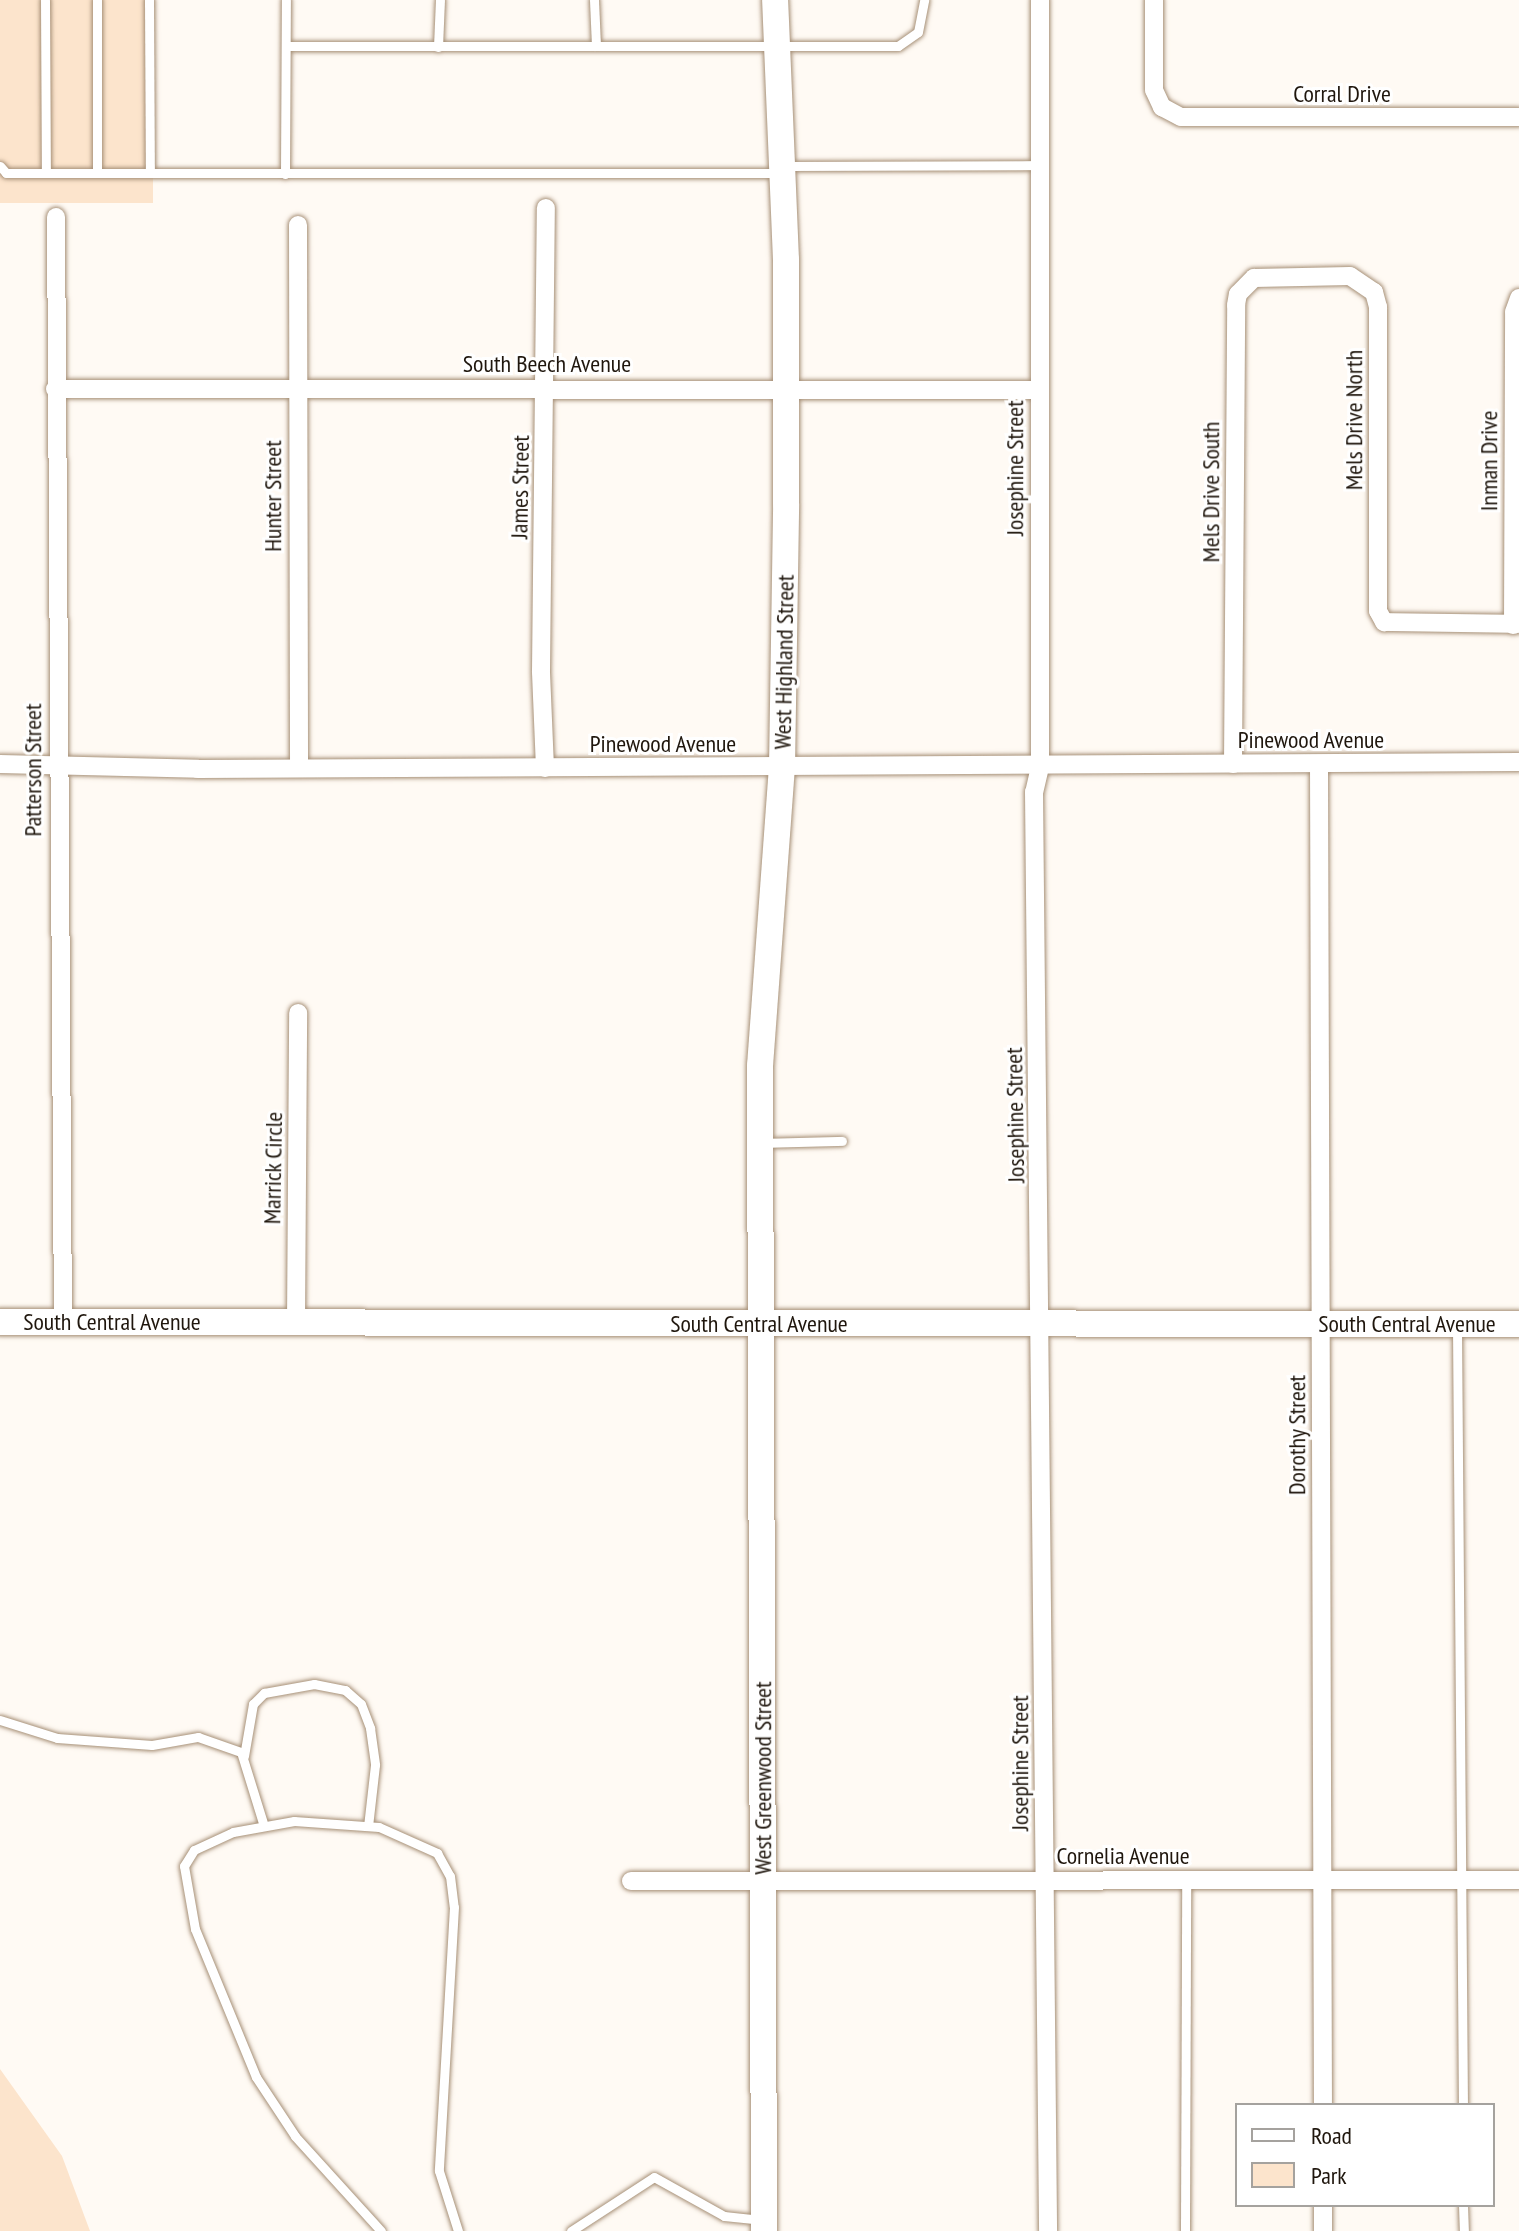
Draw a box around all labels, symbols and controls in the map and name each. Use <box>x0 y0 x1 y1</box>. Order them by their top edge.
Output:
street label: Corral Drive <box>1293 80 1391 108</box>
street label: South Beech Avenue <box>463 350 631 378</box>
street label: Mels Drive North <box>1340 350 1368 490</box>
street label: Josephine Street <box>1001 400 1029 536</box>
street label: Inman Drive <box>1475 411 1503 511</box>
street label: Mels Drive South <box>1197 422 1225 562</box>
street label: James Street <box>505 435 535 539</box>
street label: Hunter Street <box>259 440 287 552</box>
street label: West Highland Street <box>768 574 800 750</box>
street label: Patterson Street <box>19 703 47 837</box>
street label: Pinewood Avenue <box>1237 726 1385 754</box>
street label: Pinewood Avenue <box>589 730 737 758</box>
street label: Josephine Street <box>999 1047 1031 1183</box>
street label: Marrick Circle <box>258 1111 288 1225</box>
street label: South Central Avenue <box>23 1308 201 1336</box>
street label: South Central Avenue <box>670 1310 848 1338</box>
street label: South Central Avenue <box>1318 1310 1496 1338</box>
street label: Dorothy Street <box>1283 1375 1311 1495</box>
street label: West Greenwood Street <box>749 1681 777 1875</box>
street label: Josephine Street <box>1006 1695 1034 1831</box>
street label: Cornelia Avenue <box>1056 1842 1190 1870</box>
legend <box>1235 2103 1495 2207</box>
text: Road <box>1311 2120 1352 2151</box>
text: Park <box>1311 2160 1347 2191</box>

